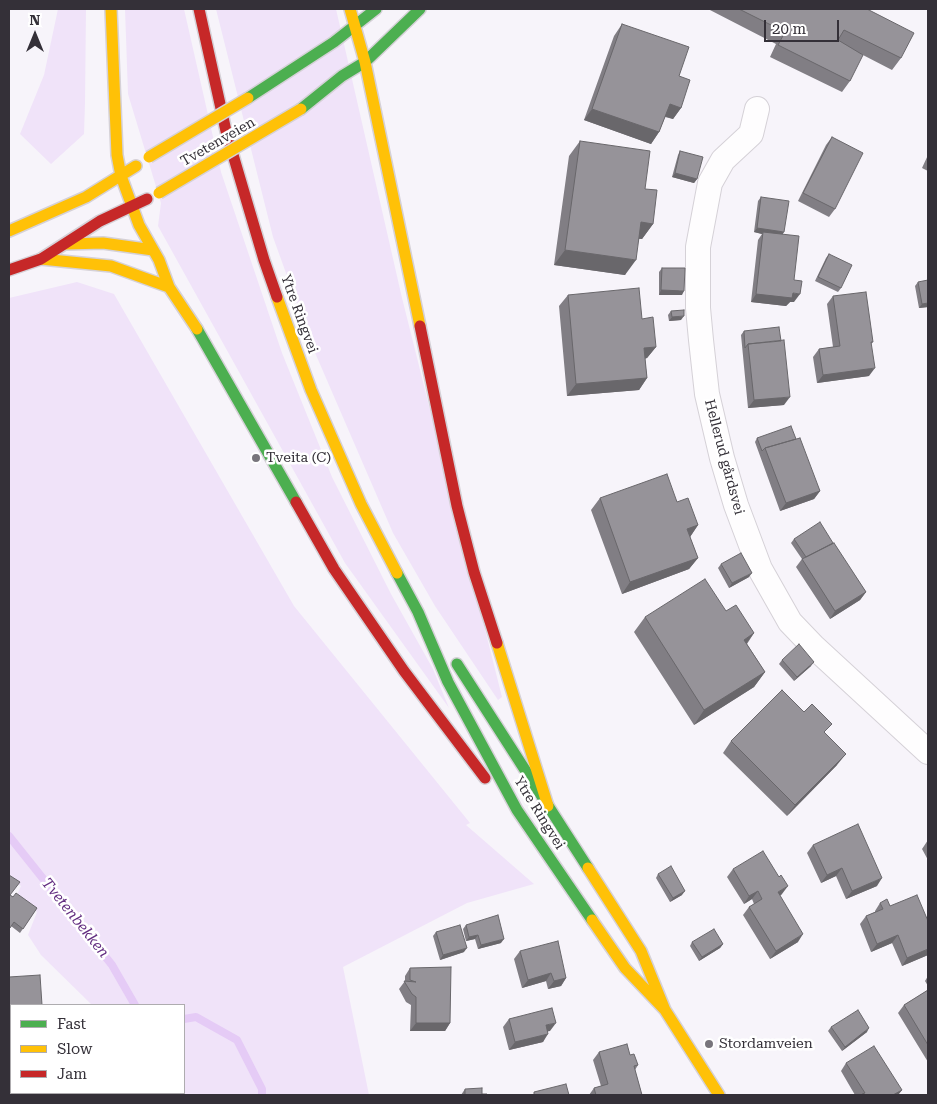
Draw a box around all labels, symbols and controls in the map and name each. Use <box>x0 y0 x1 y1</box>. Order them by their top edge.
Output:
north arrow <box>10 10 60 60</box>
scale bar <box>767 10 842 42</box>
text: N <box>30 12 40 28</box>
text: 20 m <box>772 20 806 38</box>
street label: Tvetenveien <box>178 114 258 170</box>
street label: Ytre Ringvei <box>277 272 321 356</box>
street label: Hellerud gårdsvei <box>701 397 747 517</box>
place label: Tveita (C) <box>266 450 331 466</box>
marker: Tveita (C) <box>250 452 262 464</box>
street label: Ytre Ringvei <box>510 774 568 852</box>
water label: Tvetenbekken <box>37 875 113 961</box>
legend <box>10 1004 185 1094</box>
text: Fast <box>57 1015 86 1033</box>
place label: Stordamveien <box>719 1036 813 1052</box>
marker: Stordamveien <box>703 1038 715 1050</box>
text: Slow <box>57 1040 92 1058</box>
text: Jam <box>57 1065 87 1083</box>

